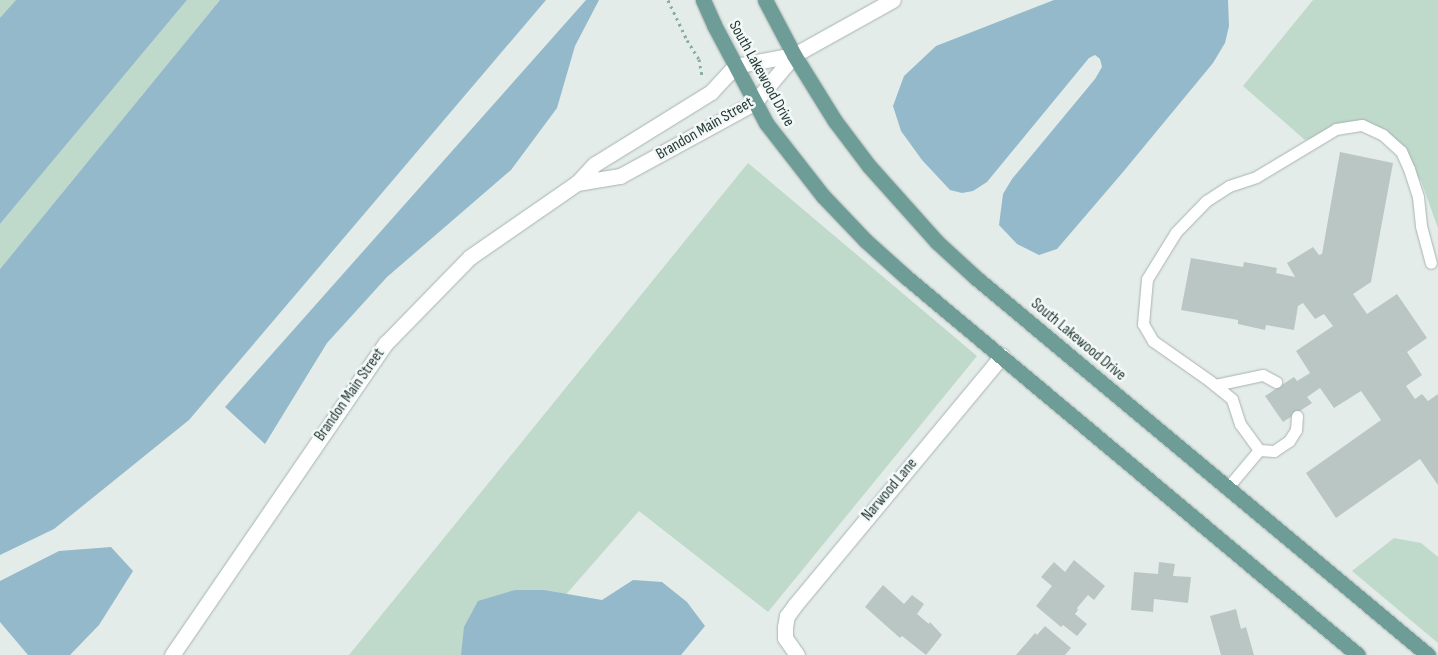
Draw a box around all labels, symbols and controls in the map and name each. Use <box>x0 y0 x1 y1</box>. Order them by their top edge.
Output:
street label: South Lakewood Drive <box>724 18 798 130</box>
street label: Brandon Main Street <box>653 93 757 165</box>
street label: South Lakewood Drive <box>1027 295 1129 385</box>
street label: Brandon Main Street <box>311 345 389 445</box>
street label: Narwood Lane <box>858 455 922 525</box>

